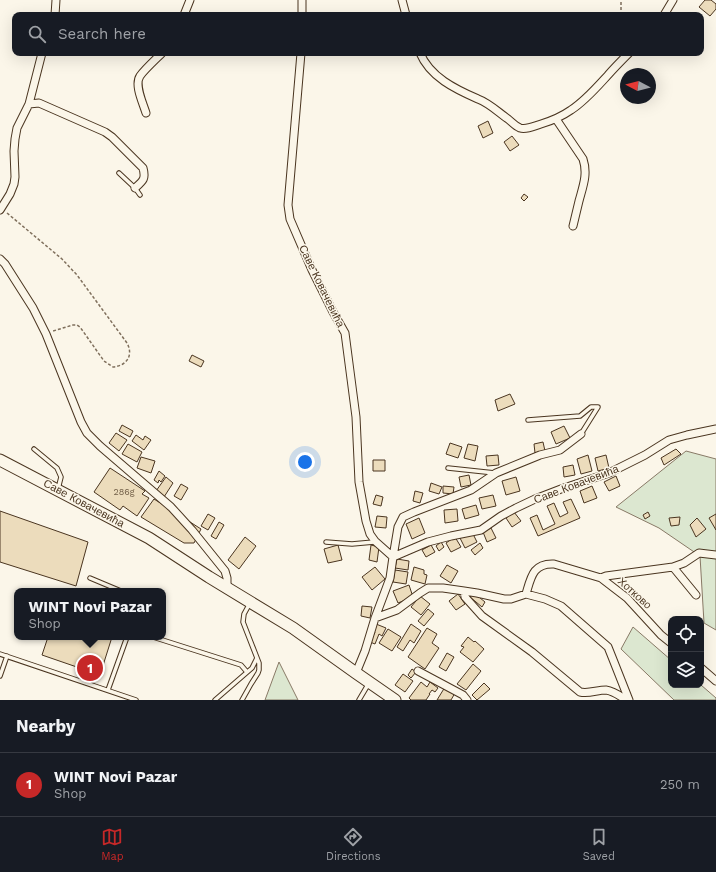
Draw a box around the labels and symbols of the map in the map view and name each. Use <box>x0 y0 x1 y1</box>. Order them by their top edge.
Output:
north arrow <box>620 68 656 104</box>
street label: Саве Ковачевића <box>296 243 347 330</box>
your location <box>295 452 315 472</box>
street label: Саве Ковачевића <box>532 462 621 507</box>
street label: Саве Ковачевића <box>41 477 127 531</box>
house number: 286g <box>113 487 135 497</box>
street label: Хотково <box>615 575 654 612</box>
pin: 1 <box>77 653 103 683</box>

